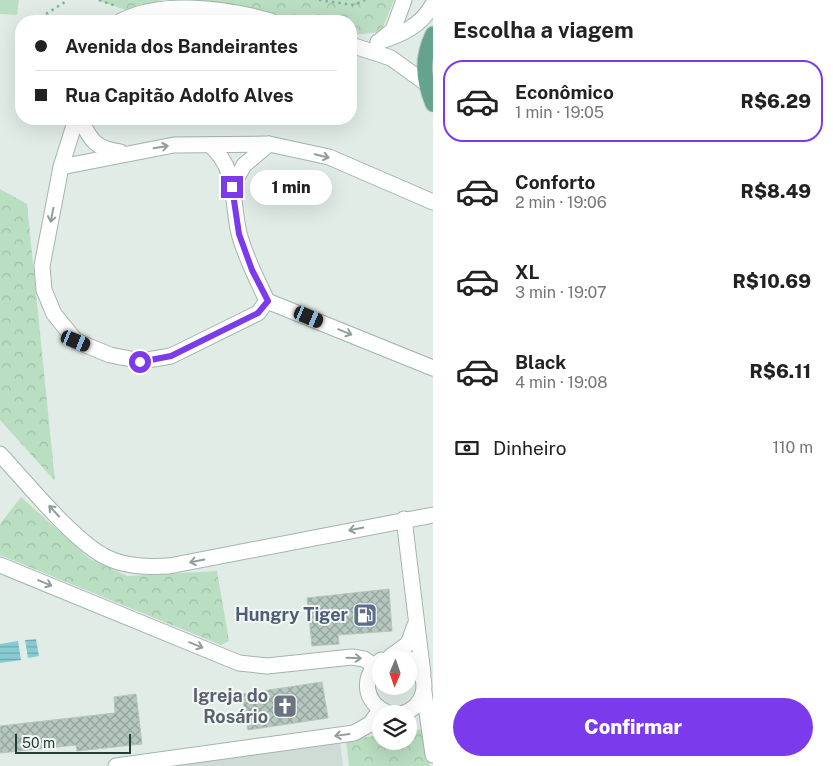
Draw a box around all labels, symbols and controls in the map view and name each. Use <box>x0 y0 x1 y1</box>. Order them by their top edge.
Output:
text: Escolha a viagem <box>453 17 634 43</box>
text: Avenida dos Bandeirantes <box>65 35 298 57</box>
icon: car <box>455 79 500 124</box>
text: Econômico <box>515 81 614 103</box>
text: Rua Capitão Adolfo Alves <box>65 84 294 106</box>
text: R$6.29 <box>741 90 811 112</box>
text: 1 min · 19:05 <box>515 103 604 122</box>
one-way arrow <box>152 142 168 152</box>
one-way arrow <box>313 152 329 161</box>
icon: car <box>455 169 500 214</box>
callout: 1 min <box>250 170 332 204</box>
text: Conforto <box>515 171 595 193</box>
route end <box>221 176 243 198</box>
text: 1 min <box>271 178 311 197</box>
text: R$8.49 <box>741 180 811 202</box>
text: 2 min · 19:06 <box>515 193 607 212</box>
one-way arrow <box>47 206 56 222</box>
icon: car <box>455 259 500 304</box>
text: XL <box>515 261 540 283</box>
text: R$10.69 <box>732 270 811 292</box>
text: 3 min · 19:07 <box>515 283 607 302</box>
car <box>292 304 325 330</box>
car <box>59 328 92 354</box>
one-way arrow <box>337 328 352 337</box>
icon: car <box>455 349 500 394</box>
route start <box>129 351 151 373</box>
text: Black <box>515 351 566 373</box>
text: R$6.11 <box>749 360 811 382</box>
text: 4 min · 19:08 <box>515 373 608 392</box>
icon: cash <box>453 434 481 462</box>
text: Dinheiro <box>493 437 567 459</box>
text: 110 m <box>772 438 813 457</box>
one-way arrow <box>48 505 60 517</box>
one-way arrow <box>348 525 364 534</box>
one-way arrow <box>189 556 205 566</box>
one-way arrow <box>37 579 52 589</box>
fuel station icon: Hungry Tiger <box>352 602 378 628</box>
place label: Hungry Tiger <box>235 604 349 625</box>
one-way arrow <box>187 641 203 650</box>
north arrow <box>372 650 418 695</box>
map controls <box>372 650 417 750</box>
one-way arrow <box>346 653 362 663</box>
place label: Igreja do Rosário <box>193 685 268 727</box>
church icon: Igreja do Rosário <box>272 693 298 719</box>
button: Confirmar <box>453 698 813 756</box>
button: layers <box>372 705 417 750</box>
one-way arrow <box>334 730 350 740</box>
scale bar <box>15 731 131 754</box>
text: 50 m <box>22 735 55 751</box>

